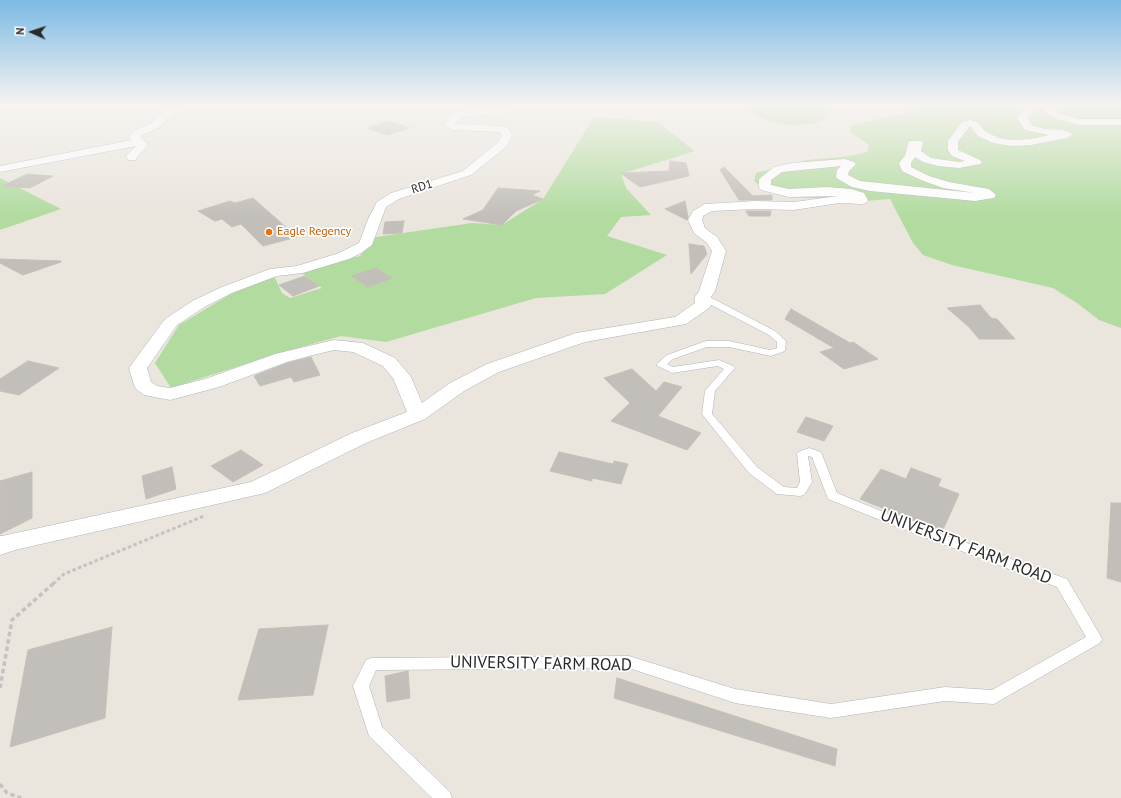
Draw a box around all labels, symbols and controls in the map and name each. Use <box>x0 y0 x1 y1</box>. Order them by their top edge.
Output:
north arrow <box>12 12 52 52</box>
text: N <box>13 27 27 35</box>
street label: RD1 <box>410 177 434 197</box>
place label: Eagle Regency <box>277 225 351 239</box>
marker: Eagle Regency <box>264 227 274 237</box>
street label: UNIVERSITY FARM ROAD <box>877 505 1055 589</box>
street label: UNIVERSITY FARM ROAD <box>450 652 632 676</box>

